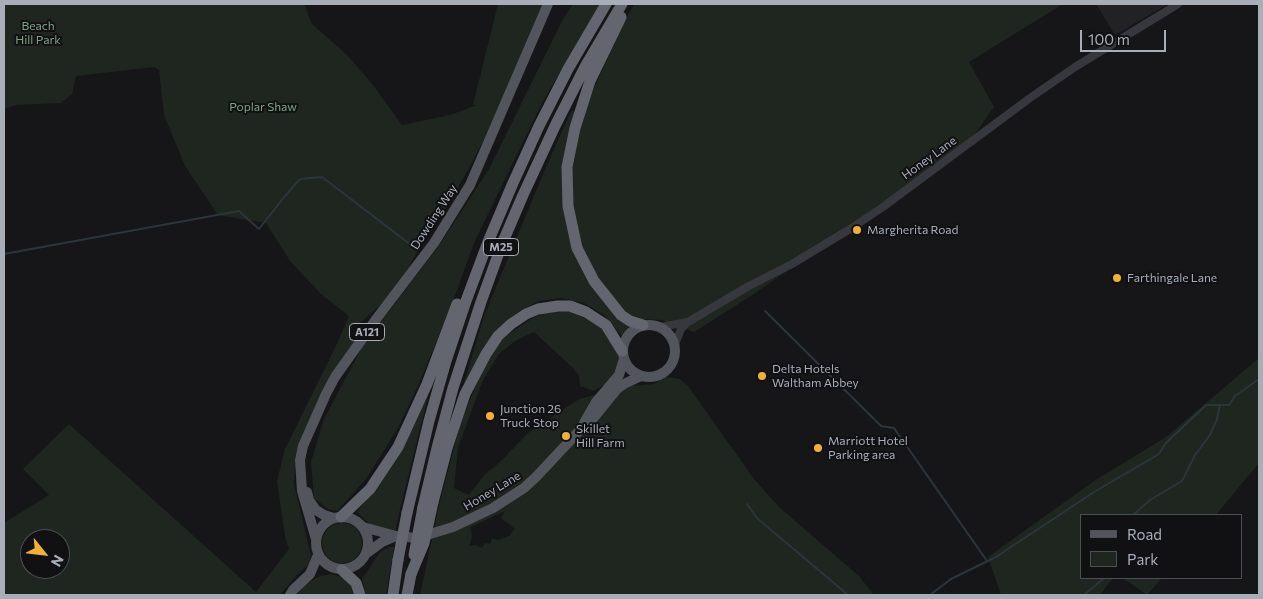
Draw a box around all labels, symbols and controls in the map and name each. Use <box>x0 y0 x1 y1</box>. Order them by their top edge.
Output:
park label: Beach Hill Park <box>15 19 61 47</box>
scale bar <box>1083 20 1169 52</box>
text: 100 m <box>1088 30 1130 48</box>
park label: Poplar Shaw <box>229 100 297 114</box>
street label: Honey Lane <box>899 133 959 183</box>
street label: Dowding Way <box>408 182 460 252</box>
place label: Margherita Road <box>867 223 959 237</box>
marker: Margherita Road <box>851 224 863 236</box>
road number: M25 <box>484 238 518 256</box>
place label: Farthingale Lane <box>1127 271 1217 285</box>
marker: Farthingale Lane <box>1111 272 1123 284</box>
road number: A121 <box>350 324 384 341</box>
place label: Delta Hotels Waltham Abbey <box>772 362 859 390</box>
marker: Delta Hotels Waltham Abbey <box>756 370 768 382</box>
place label: Junction 26 Truck Stop <box>500 402 561 430</box>
marker: Junction 26 Truck Stop <box>484 410 496 422</box>
place label: Skillet Hill Farm <box>576 422 625 450</box>
marker: Skillet Hill Farm <box>560 430 572 442</box>
place label: Marriott Hotel Parking area <box>828 434 908 462</box>
marker: Marriott Hotel Parking area <box>812 442 824 454</box>
street label: Honey Lane <box>461 468 523 514</box>
legend <box>1080 514 1243 579</box>
text: Road <box>1127 525 1162 543</box>
north arrow <box>20 529 70 579</box>
text: Park <box>1127 550 1158 568</box>
text: N <box>48 552 68 570</box>

